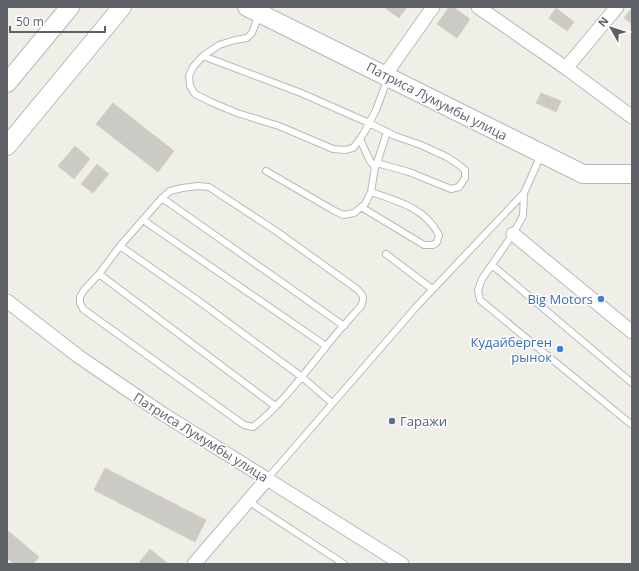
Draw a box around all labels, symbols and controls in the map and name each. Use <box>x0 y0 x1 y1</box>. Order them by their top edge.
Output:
scale bar <box>10 8 105 34</box>
north arrow <box>591 8 631 48</box>
text: 50 m <box>16 13 44 30</box>
text: N <box>594 13 611 30</box>
street label: Патриса Лумумбы улица <box>364 58 510 144</box>
place label: Big Motors <box>527 290 593 308</box>
marker: Big Motors <box>596 294 606 304</box>
place label: Кудайберген рынок <box>470 333 552 366</box>
marker: Кудайберген рынок <box>555 344 565 354</box>
street label: Патриса Лумумбы улица <box>130 388 272 486</box>
place label: Гаражи <box>400 412 447 430</box>
marker: Гаражи <box>387 416 397 426</box>

